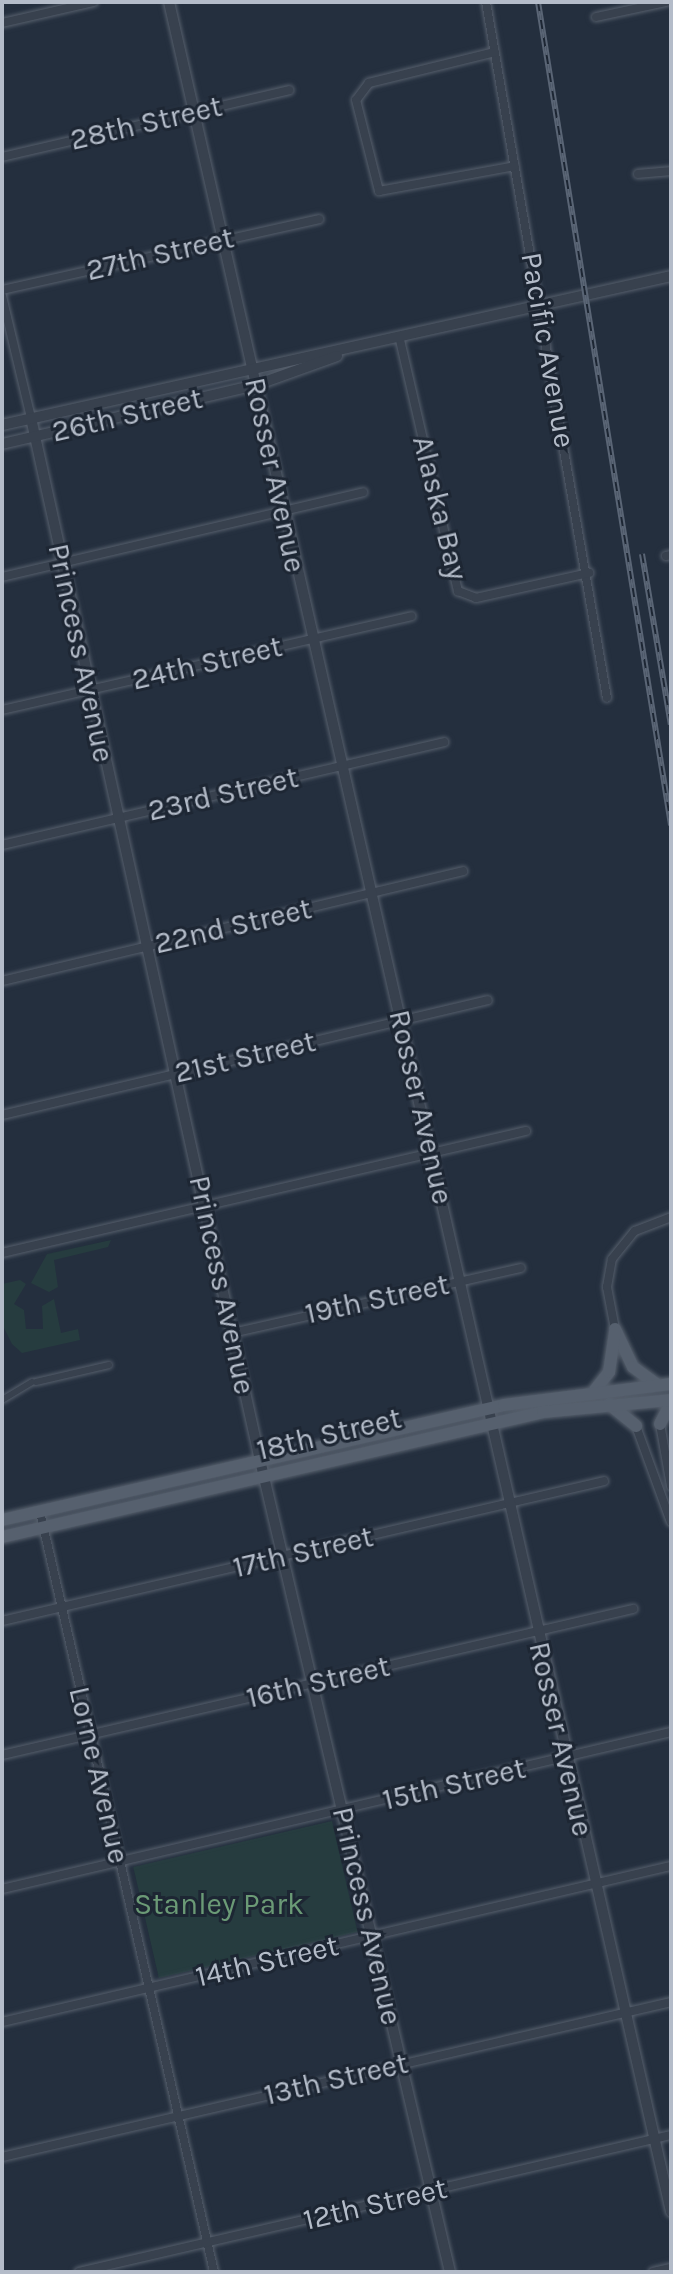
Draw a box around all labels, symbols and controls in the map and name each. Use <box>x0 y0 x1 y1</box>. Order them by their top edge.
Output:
street label: 28th Street <box>67 88 225 158</box>
street label: 27th Street <box>83 220 237 288</box>
street label: Pacific Avenue <box>513 249 583 451</box>
street label: Rosser Avenue <box>237 374 313 576</box>
street label: 26th Street <box>48 380 206 450</box>
street label: Alaska Bay <box>405 432 475 584</box>
street label: Princess Avenue <box>40 540 122 766</box>
street label: 24th Street <box>128 628 286 698</box>
street label: 23rd Street <box>144 759 302 829</box>
street label: 22nd Street <box>151 890 315 962</box>
street label: Rosser Avenue <box>381 1006 461 1208</box>
street label: 21st Street <box>171 1023 319 1091</box>
street label: Princess Avenue <box>181 1172 263 1398</box>
street label: 19th Street <box>302 1266 452 1332</box>
street label: 18th Street <box>253 1400 405 1468</box>
street label: 17th Street <box>229 1518 377 1586</box>
street label: Rosser Avenue <box>521 1638 601 1840</box>
street label: 16th Street <box>243 1648 393 1716</box>
street label: Lorne Avenue <box>61 1683 137 1867</box>
street label: 15th Street <box>379 1750 529 1818</box>
street label: Princess Avenue <box>324 1803 410 2029</box>
park label: Stanley Park <box>134 1886 304 1922</box>
street label: 14th Street <box>192 1927 342 1995</box>
street label: 13th Street <box>261 2045 411 2113</box>
street label: 12th Street <box>300 2170 450 2238</box>

